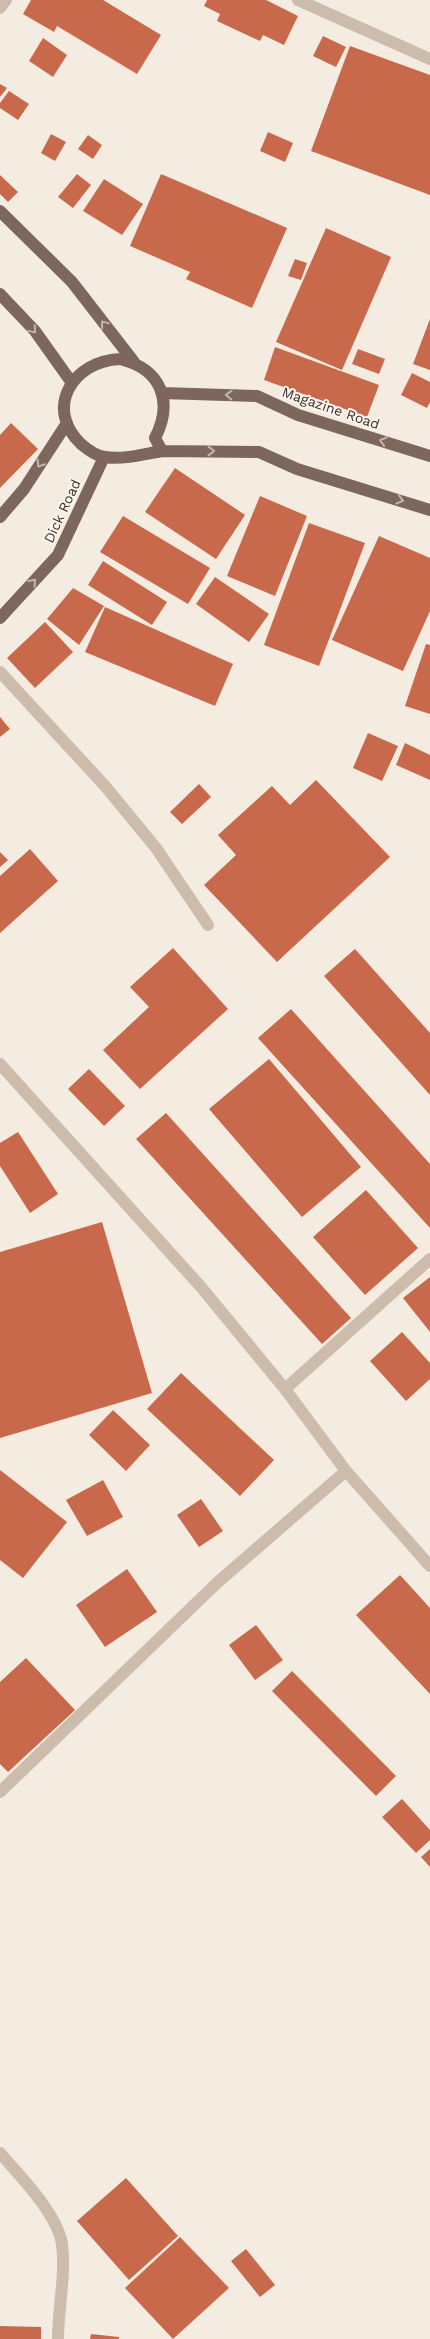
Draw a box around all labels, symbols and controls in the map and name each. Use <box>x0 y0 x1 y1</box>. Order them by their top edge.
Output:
one-way arrow <box>101 320 110 330</box>
one-way arrow <box>27 324 35 333</box>
street label: Magazine Road <box>280 384 382 432</box>
one-way arrow <box>225 390 233 401</box>
one-way arrow <box>380 437 388 447</box>
one-way arrow <box>208 446 215 456</box>
one-way arrow <box>37 459 46 468</box>
street label: Dick Road <box>40 477 84 545</box>
one-way arrow <box>396 495 404 505</box>
one-way arrow <box>27 579 36 588</box>

